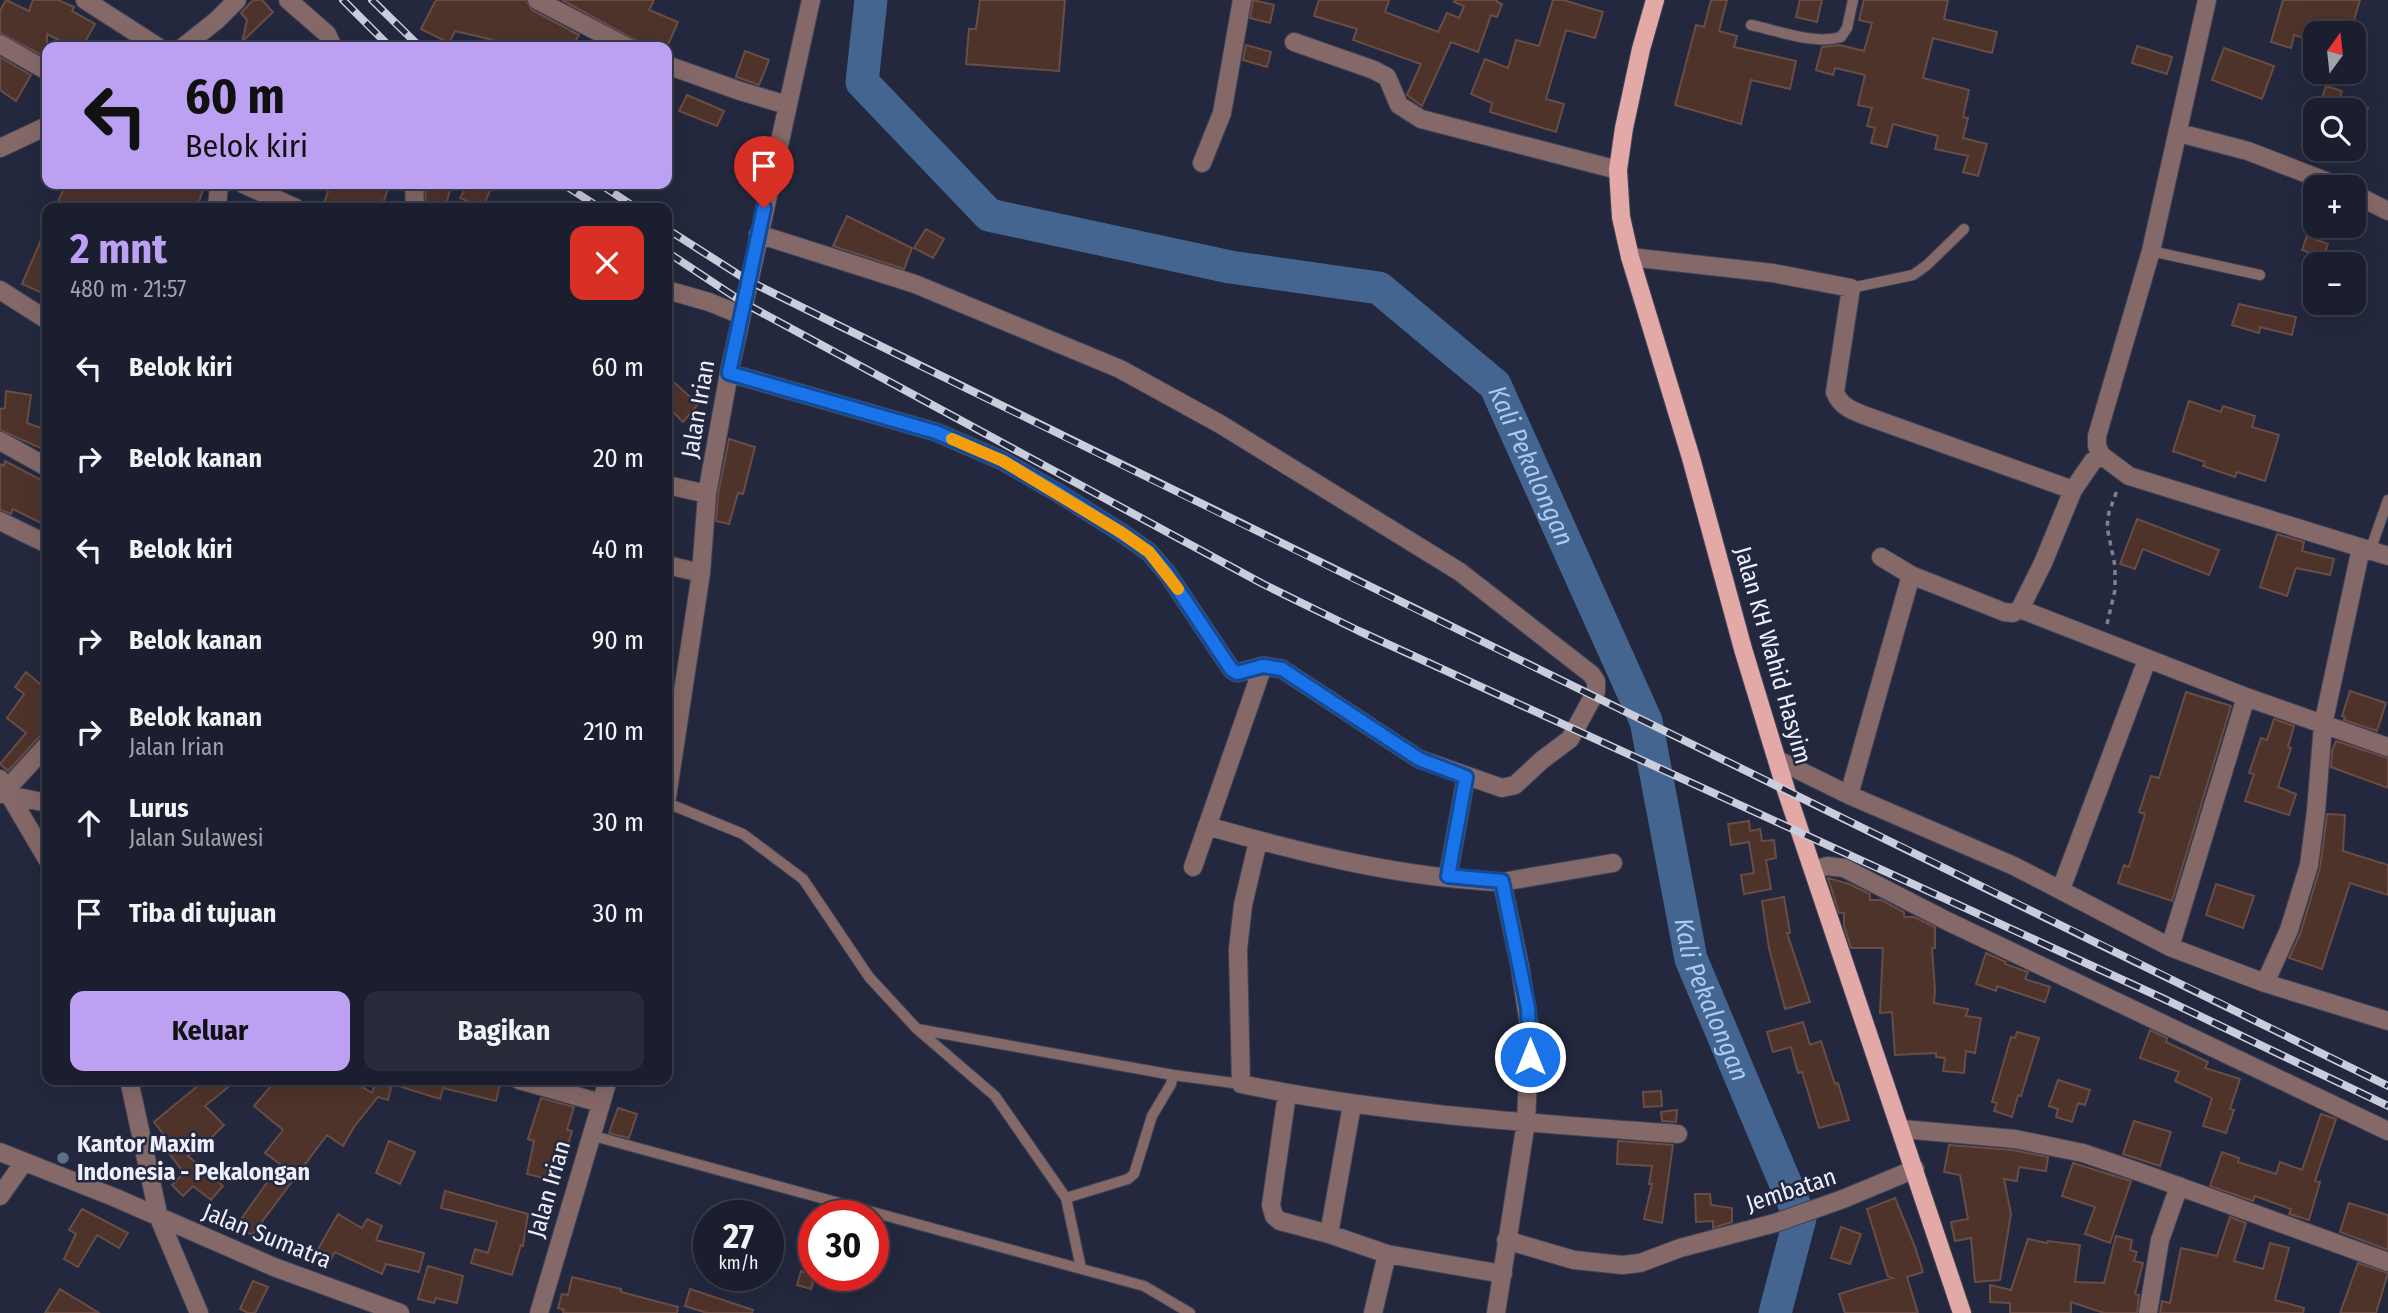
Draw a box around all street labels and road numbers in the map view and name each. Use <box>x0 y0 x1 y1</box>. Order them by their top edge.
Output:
street label: Jalan Irian <box>676 358 720 460</box>
street label: Jalan KH Wahid Hasyim <box>1729 543 1817 767</box>
street label: Jalan Irian <box>522 1137 576 1241</box>
street label: Jembatan <box>1742 1162 1840 1218</box>
street label: Jalan Sumatra <box>199 1197 335 1275</box>

